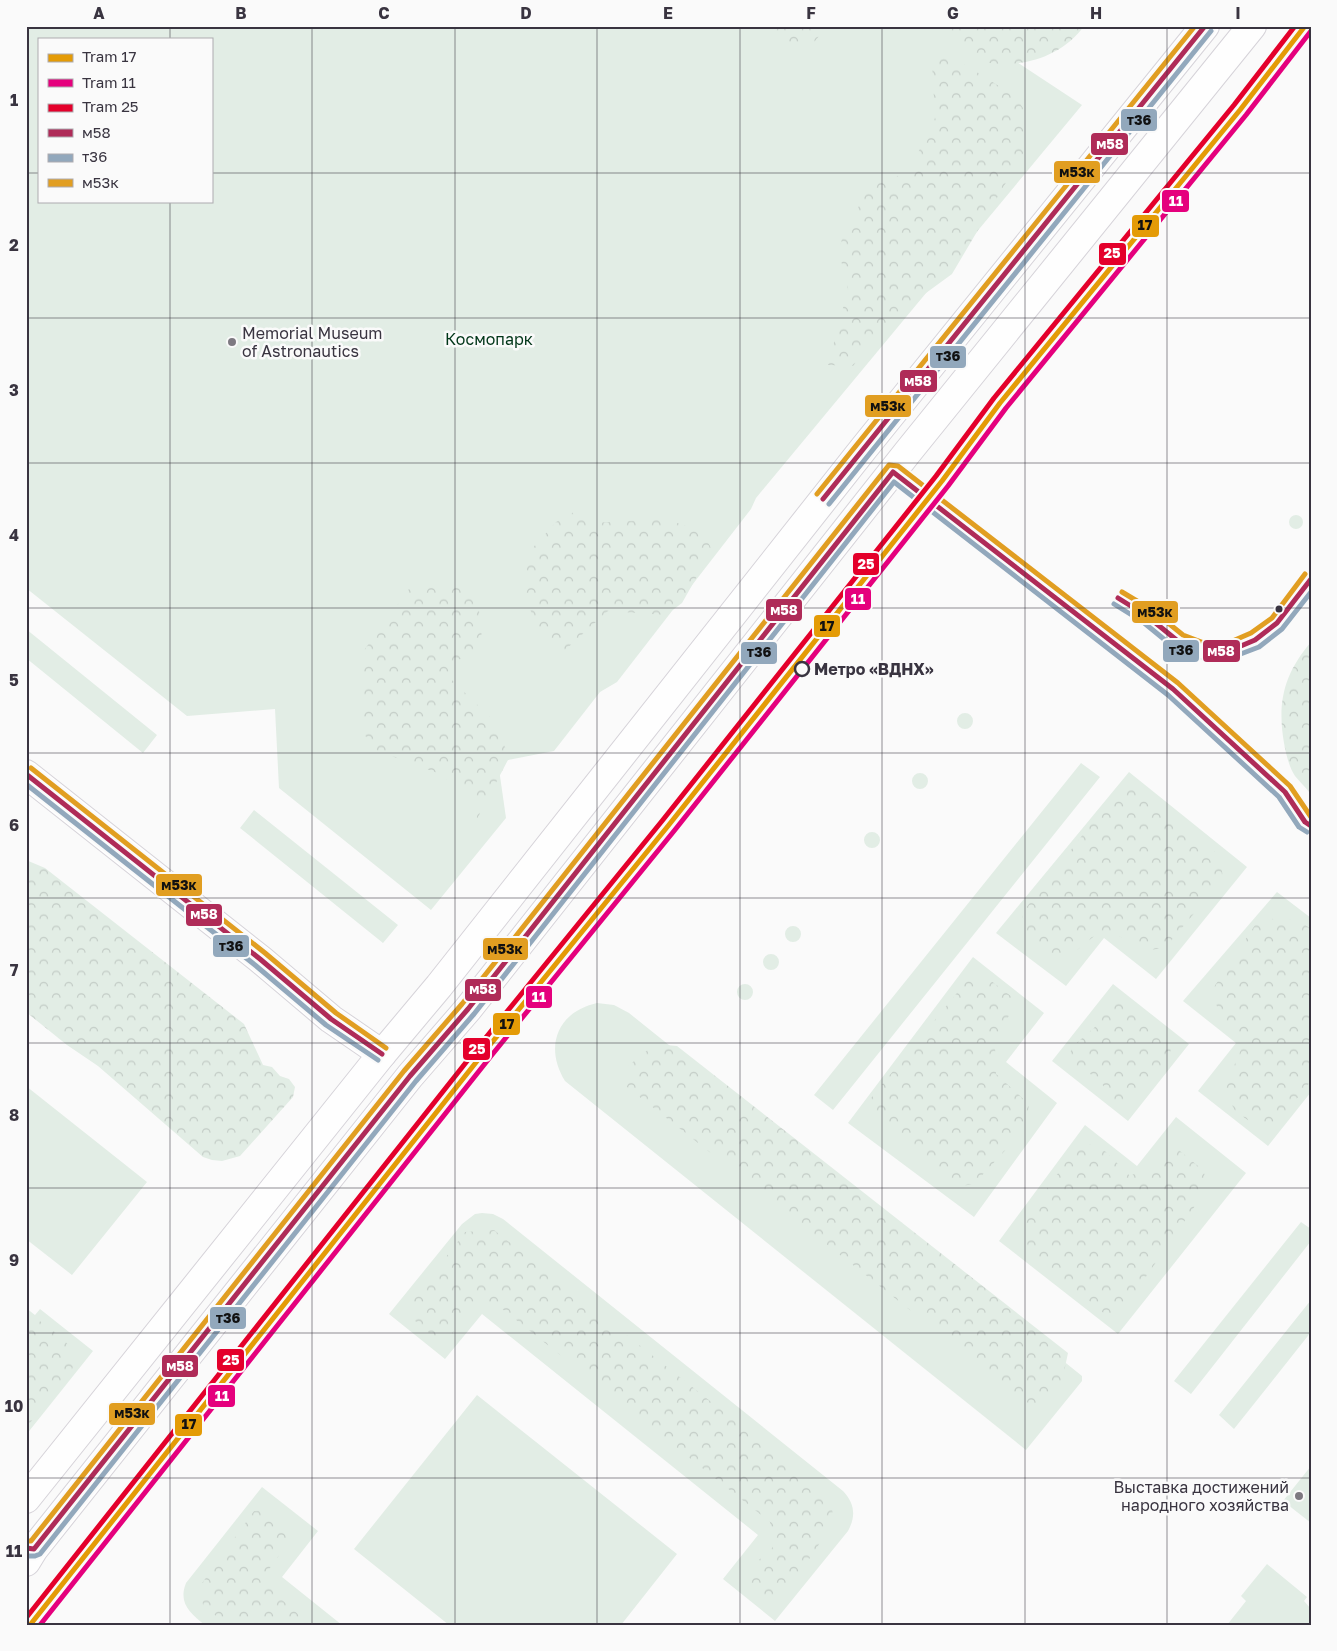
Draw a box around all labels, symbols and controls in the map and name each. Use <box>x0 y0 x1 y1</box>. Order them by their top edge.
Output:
text: A <box>93 3 105 23</box>
text: B <box>235 3 247 23</box>
text: C <box>378 3 390 23</box>
text: D <box>520 3 532 23</box>
text: E <box>663 3 673 23</box>
text: F <box>806 3 816 23</box>
text: G <box>947 3 959 23</box>
text: H <box>1090 3 1102 23</box>
text: I <box>1235 3 1241 23</box>
legend <box>38 38 212 202</box>
text: Tram 17 <box>82 47 136 65</box>
text: Tram 11 <box>82 73 136 91</box>
text: 1 <box>10 90 18 110</box>
text: Tram 25 <box>82 97 139 115</box>
line badge: т36 <box>1120 108 1158 132</box>
text: т36 <box>1127 111 1151 128</box>
text: м58 <box>82 123 111 141</box>
line badge: м58 <box>1090 132 1129 156</box>
text: м58 <box>1096 135 1124 152</box>
text: т36 <box>82 147 107 165</box>
line badge: м53к <box>1053 160 1101 184</box>
text: м53к <box>1059 163 1095 180</box>
text: м53к <box>82 173 119 191</box>
line badge: 11 <box>1161 189 1190 213</box>
text: 11 <box>1169 192 1183 209</box>
line badge: 17 <box>1131 214 1160 238</box>
text: 17 <box>1138 216 1153 233</box>
text: 2 <box>9 235 19 255</box>
line badge: 25 <box>1098 242 1127 266</box>
text: 25 <box>1103 244 1121 261</box>
place label: Memorial Museum of Astronautics <box>242 323 383 361</box>
park label: Космопарк <box>445 329 533 349</box>
marker: Memorial Museum of Astronautics <box>226 336 238 348</box>
line badge: т36 <box>929 345 967 369</box>
text: т36 <box>936 347 960 364</box>
line badge: м58 <box>899 369 938 393</box>
text: м58 <box>904 372 932 389</box>
text: 3 <box>9 380 19 400</box>
line badge: м53к <box>864 394 912 418</box>
text: м53к <box>870 397 906 414</box>
text: 4 <box>9 525 19 545</box>
line badge: 25 <box>852 552 880 576</box>
text: 25 <box>857 555 875 572</box>
line badge: 11 <box>844 587 872 611</box>
text: 11 <box>851 590 865 607</box>
line badge: м58 <box>765 598 803 622</box>
line badge: м53к <box>1131 600 1179 624</box>
text: м58 <box>770 601 798 618</box>
text: м53к <box>1137 603 1173 620</box>
unlabelled marker <box>1274 604 1284 614</box>
line badge: 17 <box>813 614 841 638</box>
text: 17 <box>820 617 835 634</box>
line badge: т36 <box>1162 639 1200 663</box>
line badge: м58 <box>1202 639 1241 663</box>
line badge: т36 <box>740 641 778 665</box>
text: т36 <box>1169 641 1193 658</box>
text: м58 <box>1207 642 1235 659</box>
text: т36 <box>747 643 771 660</box>
place label: Метро «ВДНХ» <box>814 659 934 679</box>
marker: Метро «ВДНХ» <box>794 661 810 677</box>
text: 5 <box>9 670 19 690</box>
text: 6 <box>9 815 19 835</box>
line badge: м53к <box>155 873 203 897</box>
text: м53к <box>161 876 197 893</box>
line badge: м58 <box>185 903 223 927</box>
text: м58 <box>190 905 218 922</box>
line badge: т36 <box>212 934 250 958</box>
text: т36 <box>219 937 243 954</box>
line badge: м53к <box>482 937 529 961</box>
text: м53к <box>487 940 523 957</box>
text: 7 <box>10 960 19 980</box>
line badge: м58 <box>464 978 502 1002</box>
text: м58 <box>469 980 497 997</box>
line badge: 11 <box>525 985 553 1009</box>
text: 11 <box>532 988 546 1005</box>
line badge: 17 <box>492 1012 521 1036</box>
text: 17 <box>500 1015 515 1032</box>
line badge: 25 <box>462 1037 491 1061</box>
text: 25 <box>468 1040 486 1057</box>
text: 8 <box>9 1105 19 1125</box>
text: 9 <box>9 1250 19 1270</box>
line badge: т36 <box>209 1306 247 1330</box>
text: т36 <box>216 1309 240 1326</box>
line badge: 25 <box>216 1348 245 1372</box>
text: 25 <box>222 1351 240 1368</box>
line badge: м58 <box>161 1354 199 1378</box>
text: м58 <box>166 1357 194 1374</box>
line badge: 11 <box>207 1384 236 1408</box>
text: 11 <box>215 1387 229 1404</box>
text: 10 <box>5 1396 23 1416</box>
line badge: м53к <box>108 1402 156 1426</box>
text: м53к <box>114 1404 150 1421</box>
line badge: 17 <box>174 1413 203 1437</box>
text: 17 <box>182 1415 197 1432</box>
place label: Выставка достижений народного хозяйства <box>1114 1477 1289 1515</box>
marker: Выставка достижений народного хозяйства <box>1293 1490 1305 1502</box>
text: 11 <box>6 1541 22 1561</box>

